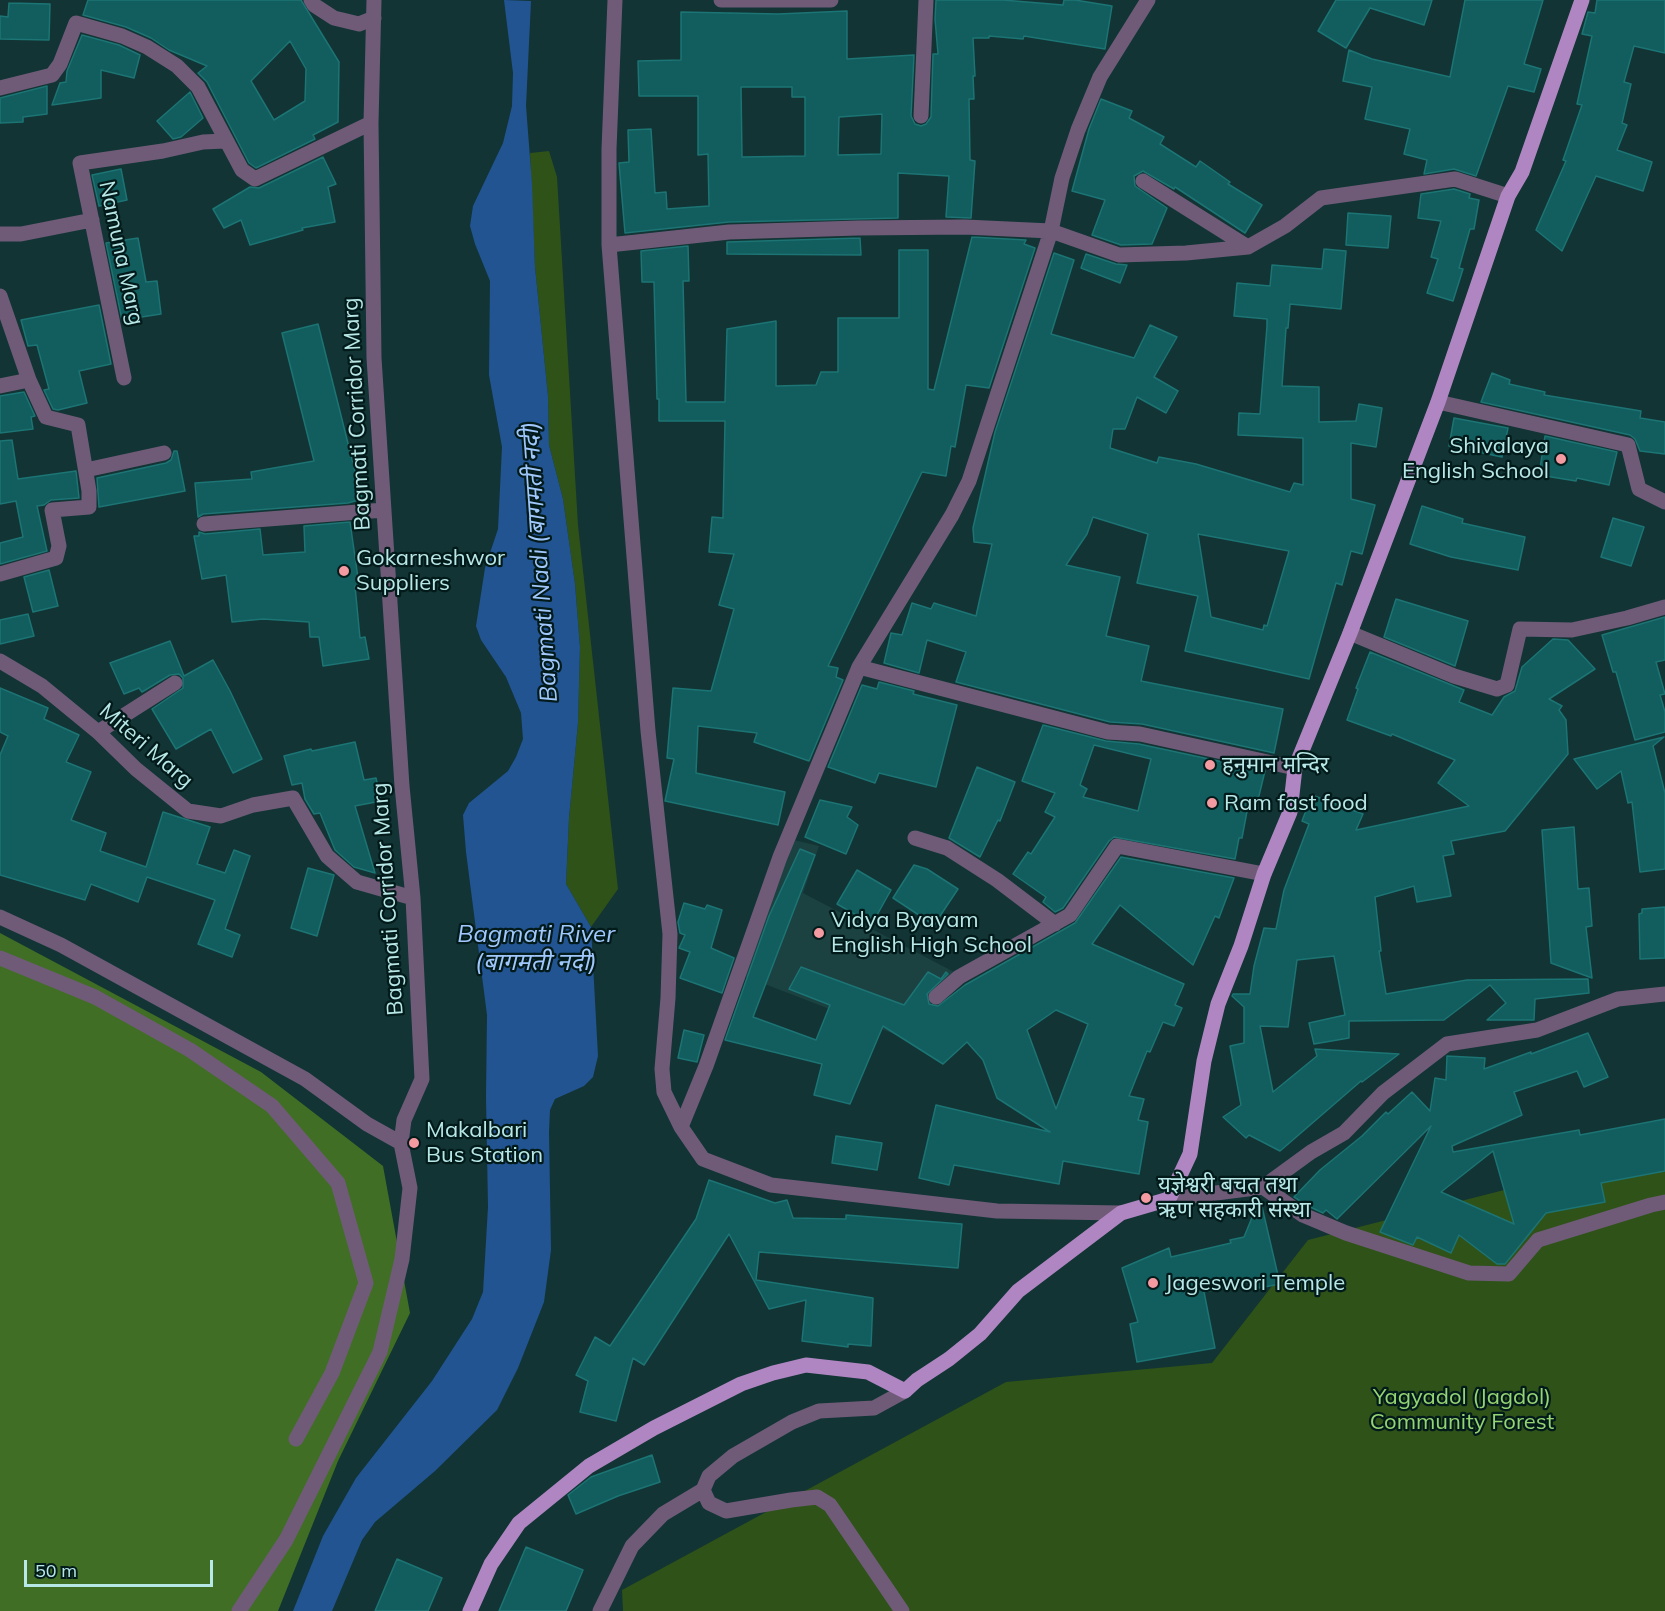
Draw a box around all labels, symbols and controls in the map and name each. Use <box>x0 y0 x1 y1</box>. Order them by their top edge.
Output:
street label: Namuna Marg <box>93 179 149 327</box>
street label: Bagmati Corridor Marg <box>338 297 376 531</box>
water label: Bagmati Nadi (बागमती नदी) <box>516 421 564 703</box>
place label: Shivalaya English School <box>1402 433 1549 484</box>
marker: Shivalaya English School <box>1554 452 1568 466</box>
place label: Gokarneshwor Suppliers <box>356 545 505 596</box>
marker: Gokarneshwor Suppliers <box>337 564 351 578</box>
street label: Miteri Marg <box>94 698 198 794</box>
place label: हनुमान मन्दिर <box>1222 752 1329 778</box>
marker: हनुमान मन्दिर <box>1203 758 1217 772</box>
street label: Bagmati Corridor Marg <box>367 782 409 1016</box>
place label: Ram fast food <box>1224 790 1368 816</box>
marker: Ram fast food <box>1205 796 1219 810</box>
place label: Vidya Byayam English High School <box>831 907 1032 958</box>
water label: Bagmati River (बागमती नदी) <box>457 921 615 977</box>
marker: Vidya Byayam English High School <box>812 926 826 940</box>
place label: Makalbari Bus Station <box>426 1117 543 1168</box>
marker: Makalbari Bus Station <box>407 1136 421 1150</box>
place label: यज्ञेश्वरी बचत तथा ऋण सहकारी संस्था <box>1158 1172 1311 1224</box>
marker: यज्ञेश्वरी बचत तथा ऋण सहकारी संस्था <box>1139 1191 1153 1205</box>
place label: Jageswori Temple <box>1165 1270 1345 1296</box>
marker: Jageswori Temple <box>1146 1276 1160 1290</box>
park label: Yagyadol (Jagdol) Community Forest <box>1370 1384 1554 1436</box>
scale bar <box>27 1548 216 1586</box>
text: 50 m <box>35 1559 77 1582</box>

